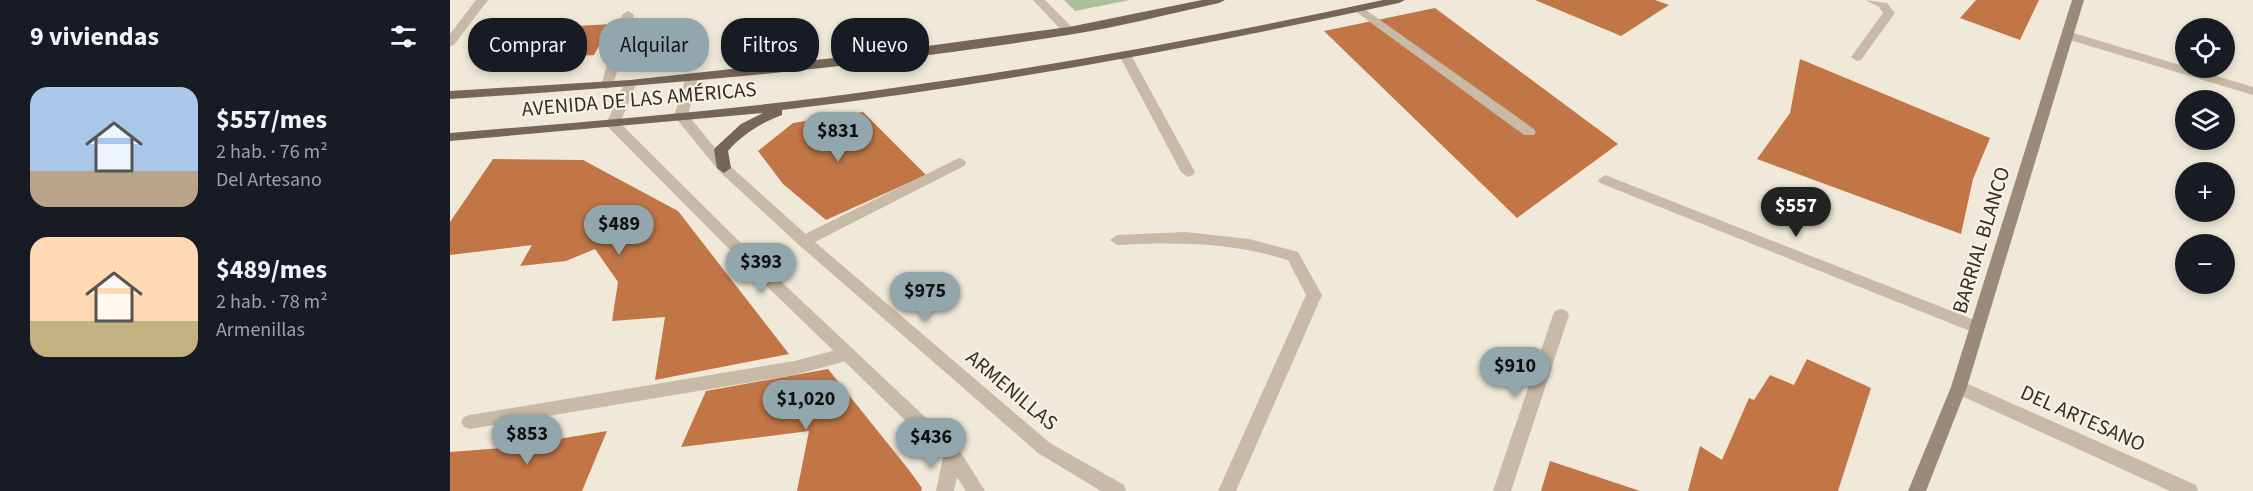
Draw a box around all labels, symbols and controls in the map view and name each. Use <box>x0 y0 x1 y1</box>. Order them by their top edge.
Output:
text: 9 viviendas <box>30 18 159 55</box>
chip: Comprar <box>468 18 587 72</box>
chip: Alquilar <box>599 18 709 72</box>
chip: Filtros <box>721 18 819 72</box>
chip: Nuevo <box>831 18 929 72</box>
map controls <box>2175 18 2235 294</box>
button: locate <box>2175 18 2235 78</box>
icon: filters <box>387 20 420 53</box>
street label: AVENIDA DE LAS AMÉRICAS <box>520 74 758 124</box>
button: layers <box>2175 90 2235 150</box>
text: $557/mes <box>216 101 327 138</box>
icon: home <box>78 111 150 183</box>
pin: $831 <box>802 112 874 163</box>
text: $831 <box>817 117 859 145</box>
text: 2 hab. · 76 m² <box>216 138 328 166</box>
button: + <box>2175 162 2235 222</box>
street label: BARRIAL BLANCO <box>1944 163 2018 317</box>
text: Del Artesano <box>216 166 322 194</box>
pin: $557 <box>1760 187 1832 238</box>
text: $557 <box>1775 192 1817 220</box>
pin: $489 <box>583 205 655 256</box>
text: $489 <box>598 210 640 238</box>
button: − <box>2175 234 2235 294</box>
pin: $393 <box>725 243 797 294</box>
text: $393 <box>740 248 782 276</box>
text: $489/mes <box>216 251 327 288</box>
icon: home <box>78 261 150 333</box>
pin: $975 <box>889 272 961 323</box>
text: $975 <box>904 277 946 305</box>
text: 2 hab. · 78 m² <box>216 288 328 316</box>
text: Armenillas <box>216 316 305 344</box>
street label: ARMENILLAS <box>960 343 1064 437</box>
pin: $910 <box>1479 347 1551 398</box>
text: $910 <box>1494 352 1536 380</box>
street label: DEL ARTESANO <box>2016 377 2150 459</box>
pin: $1,020 <box>757 380 855 431</box>
text: $1,020 <box>777 385 835 413</box>
pin: $853 <box>491 415 563 466</box>
pin: $436 <box>895 418 967 469</box>
text: $853 <box>506 420 548 448</box>
text: $436 <box>910 423 952 451</box>

